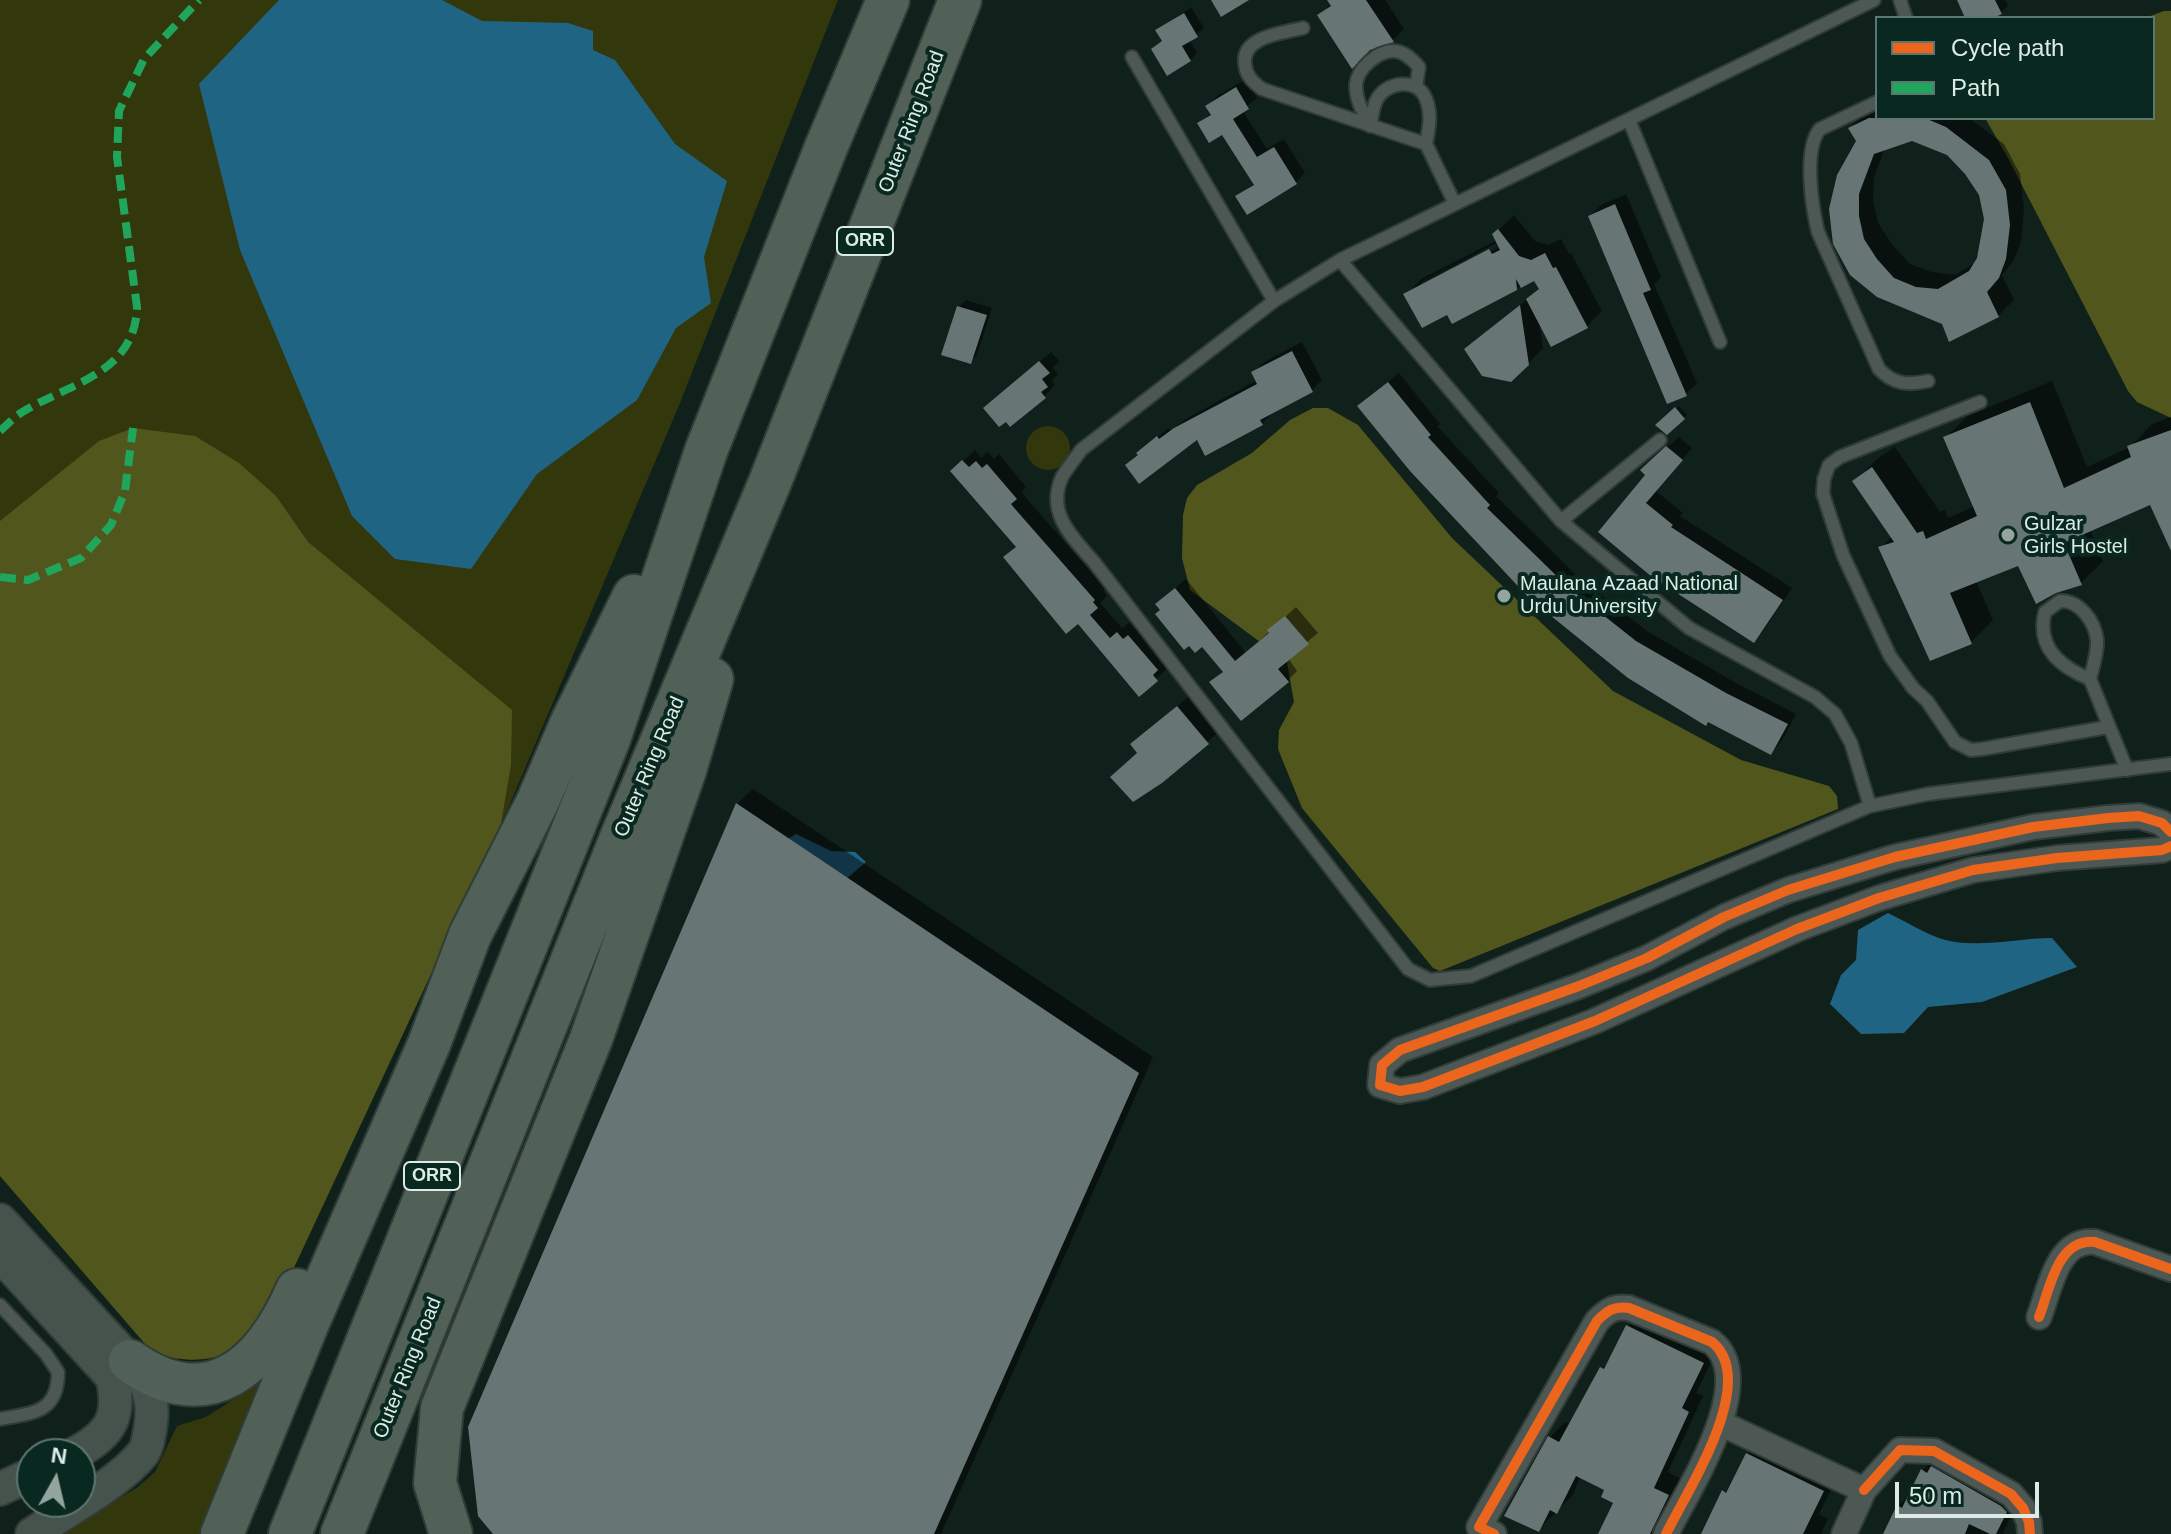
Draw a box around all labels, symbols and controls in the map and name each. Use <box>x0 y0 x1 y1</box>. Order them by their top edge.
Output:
legend <box>1875 16 2155 120</box>
text: Cycle path <box>1951 34 2064 61</box>
street label: Outer Ring Road <box>874 48 950 196</box>
text: Path <box>1951 74 2000 101</box>
road number: ORR <box>837 227 893 255</box>
place label: Gulzar Girls Hostel <box>2024 512 2127 559</box>
marker: Gulzar Girls Hostel <box>1999 526 2017 544</box>
place label: Maulana Azaad National Urdu University <box>1520 572 1738 619</box>
marker: Maulana Azaad National Urdu University <box>1495 587 1513 605</box>
street label: Outer Ring Road <box>610 693 690 841</box>
road number: ORR <box>404 1162 460 1190</box>
street label: Outer Ring Road <box>369 1294 447 1442</box>
north arrow <box>16 1438 96 1518</box>
text: N <box>50 1442 69 1469</box>
scale bar <box>1899 1466 2043 1516</box>
text: 50 m <box>1909 1482 1962 1509</box>

